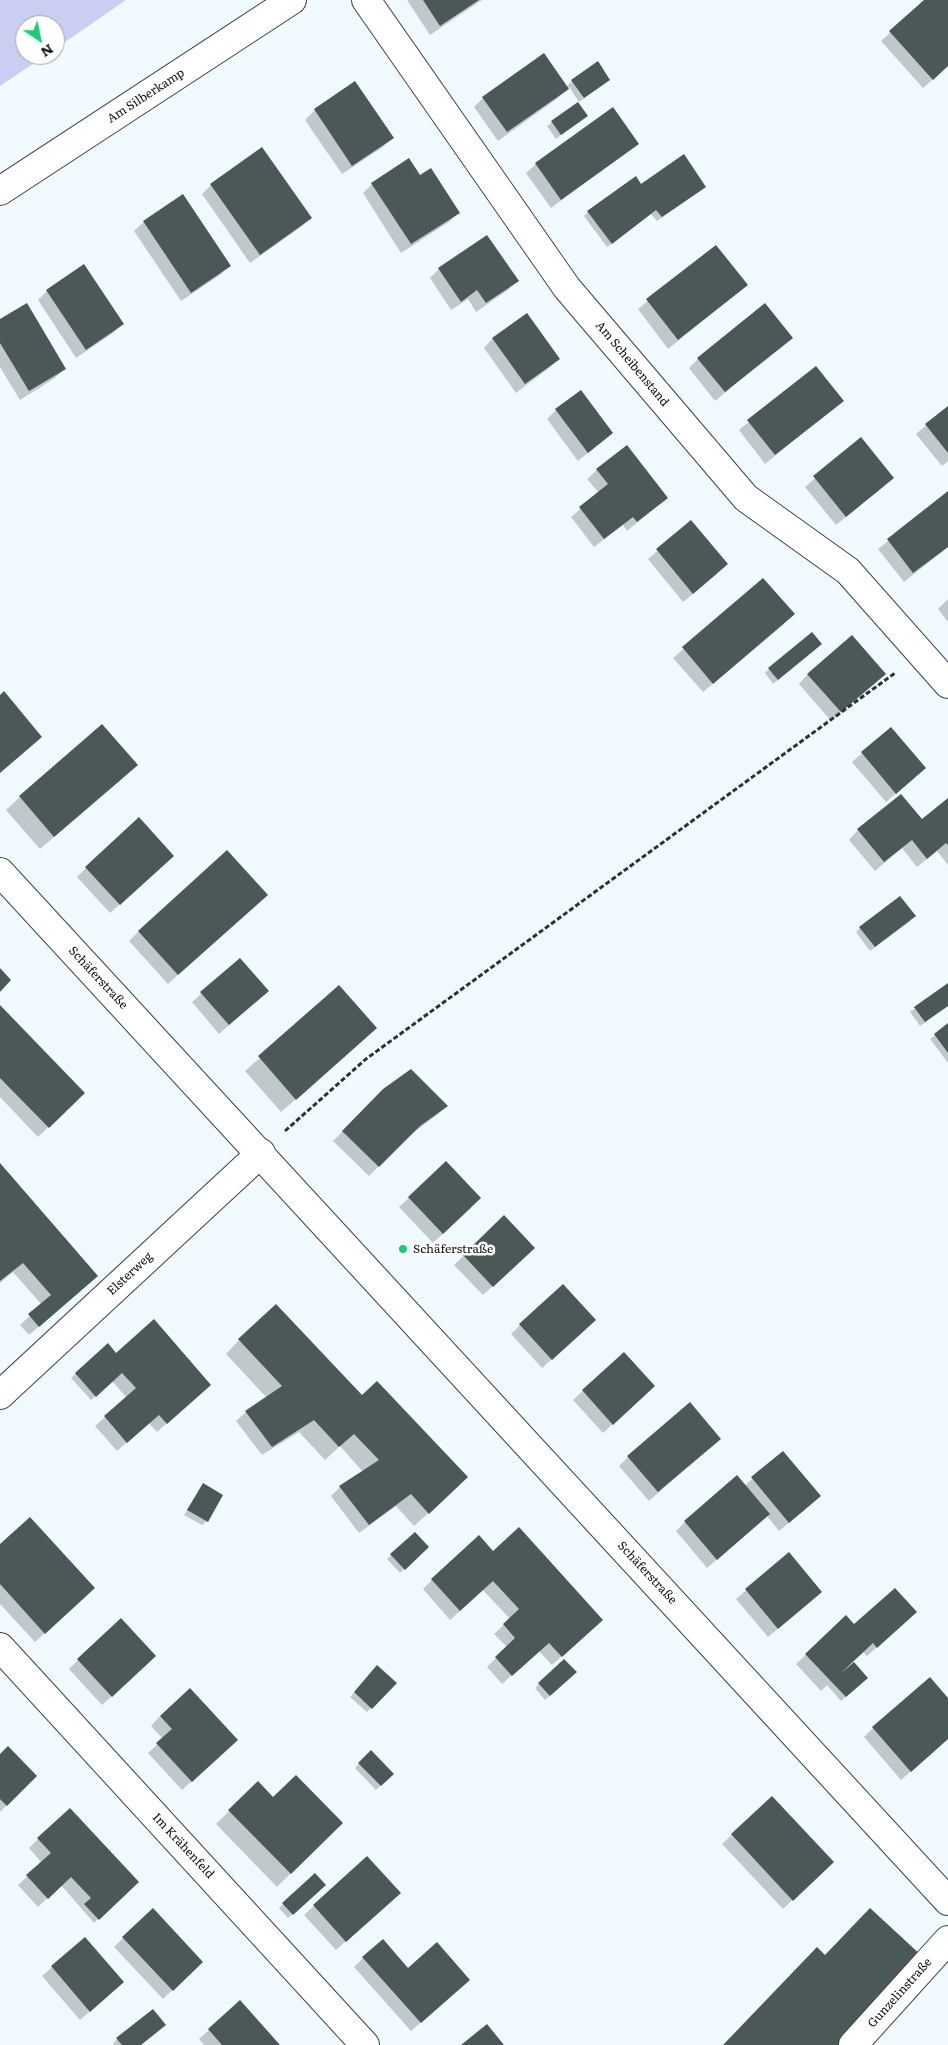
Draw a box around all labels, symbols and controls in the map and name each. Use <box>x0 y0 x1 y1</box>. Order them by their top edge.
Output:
north arrow <box>15 15 65 65</box>
text: N <box>37 40 58 63</box>
street label: Am Silberkamp <box>105 66 187 126</box>
street label: Am Scheibenstand <box>592 319 672 409</box>
street label: Schäferstraße <box>65 944 131 1012</box>
place label: Schäferstraße <box>413 1242 493 1256</box>
marker: Schäferstraße <box>397 1243 409 1255</box>
street label: Elsterweg <box>104 1249 156 1299</box>
street label: Schäferstraße <box>614 1539 680 1607</box>
street label: Im Krähenfeld <box>149 1810 217 1882</box>
street label: Gunzelinstraße <box>865 1955 935 2031</box>

